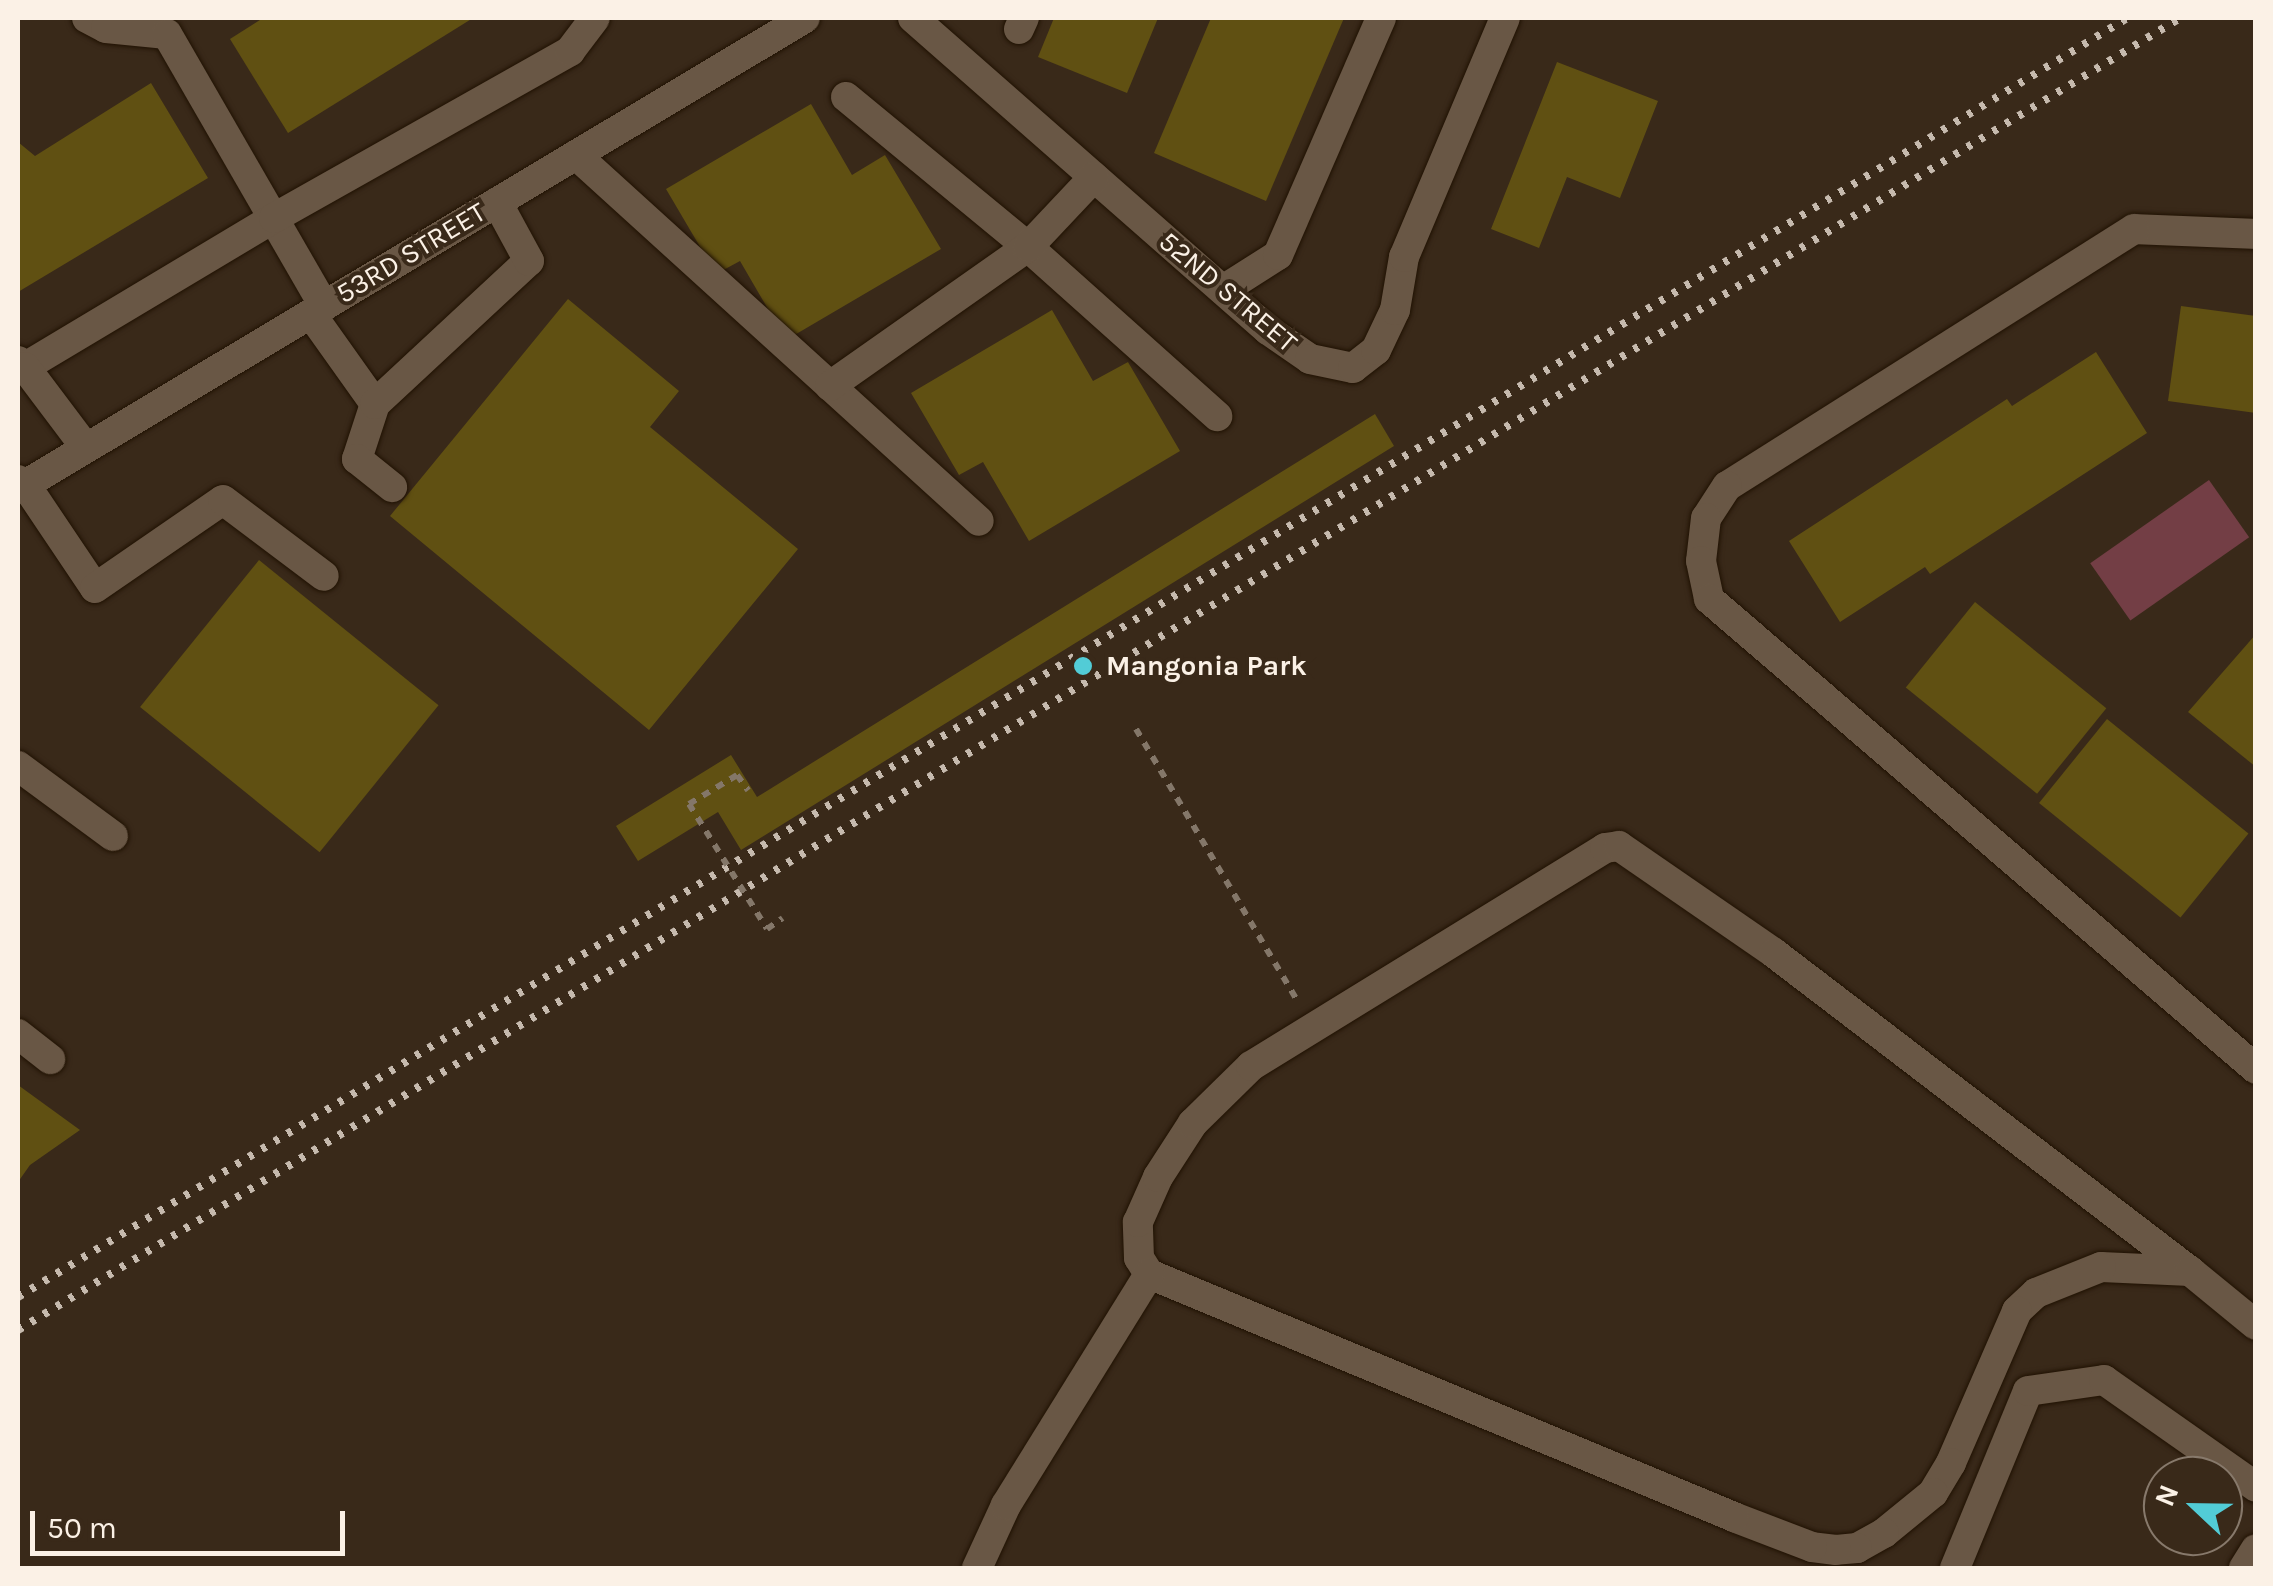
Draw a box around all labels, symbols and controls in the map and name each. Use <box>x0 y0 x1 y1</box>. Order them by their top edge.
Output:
street label: 53RD STREET <box>330 195 492 311</box>
street label: 52ND STREET <box>1152 225 1304 359</box>
place label: Mangonia Park <box>1106 649 1307 683</box>
marker: Mangonia Park <box>1070 653 1096 679</box>
north arrow <box>2143 1456 2243 1556</box>
text: N <box>2148 1480 2186 1511</box>
scale bar <box>35 1491 350 1553</box>
text: 50 m <box>47 1510 117 1546</box>

